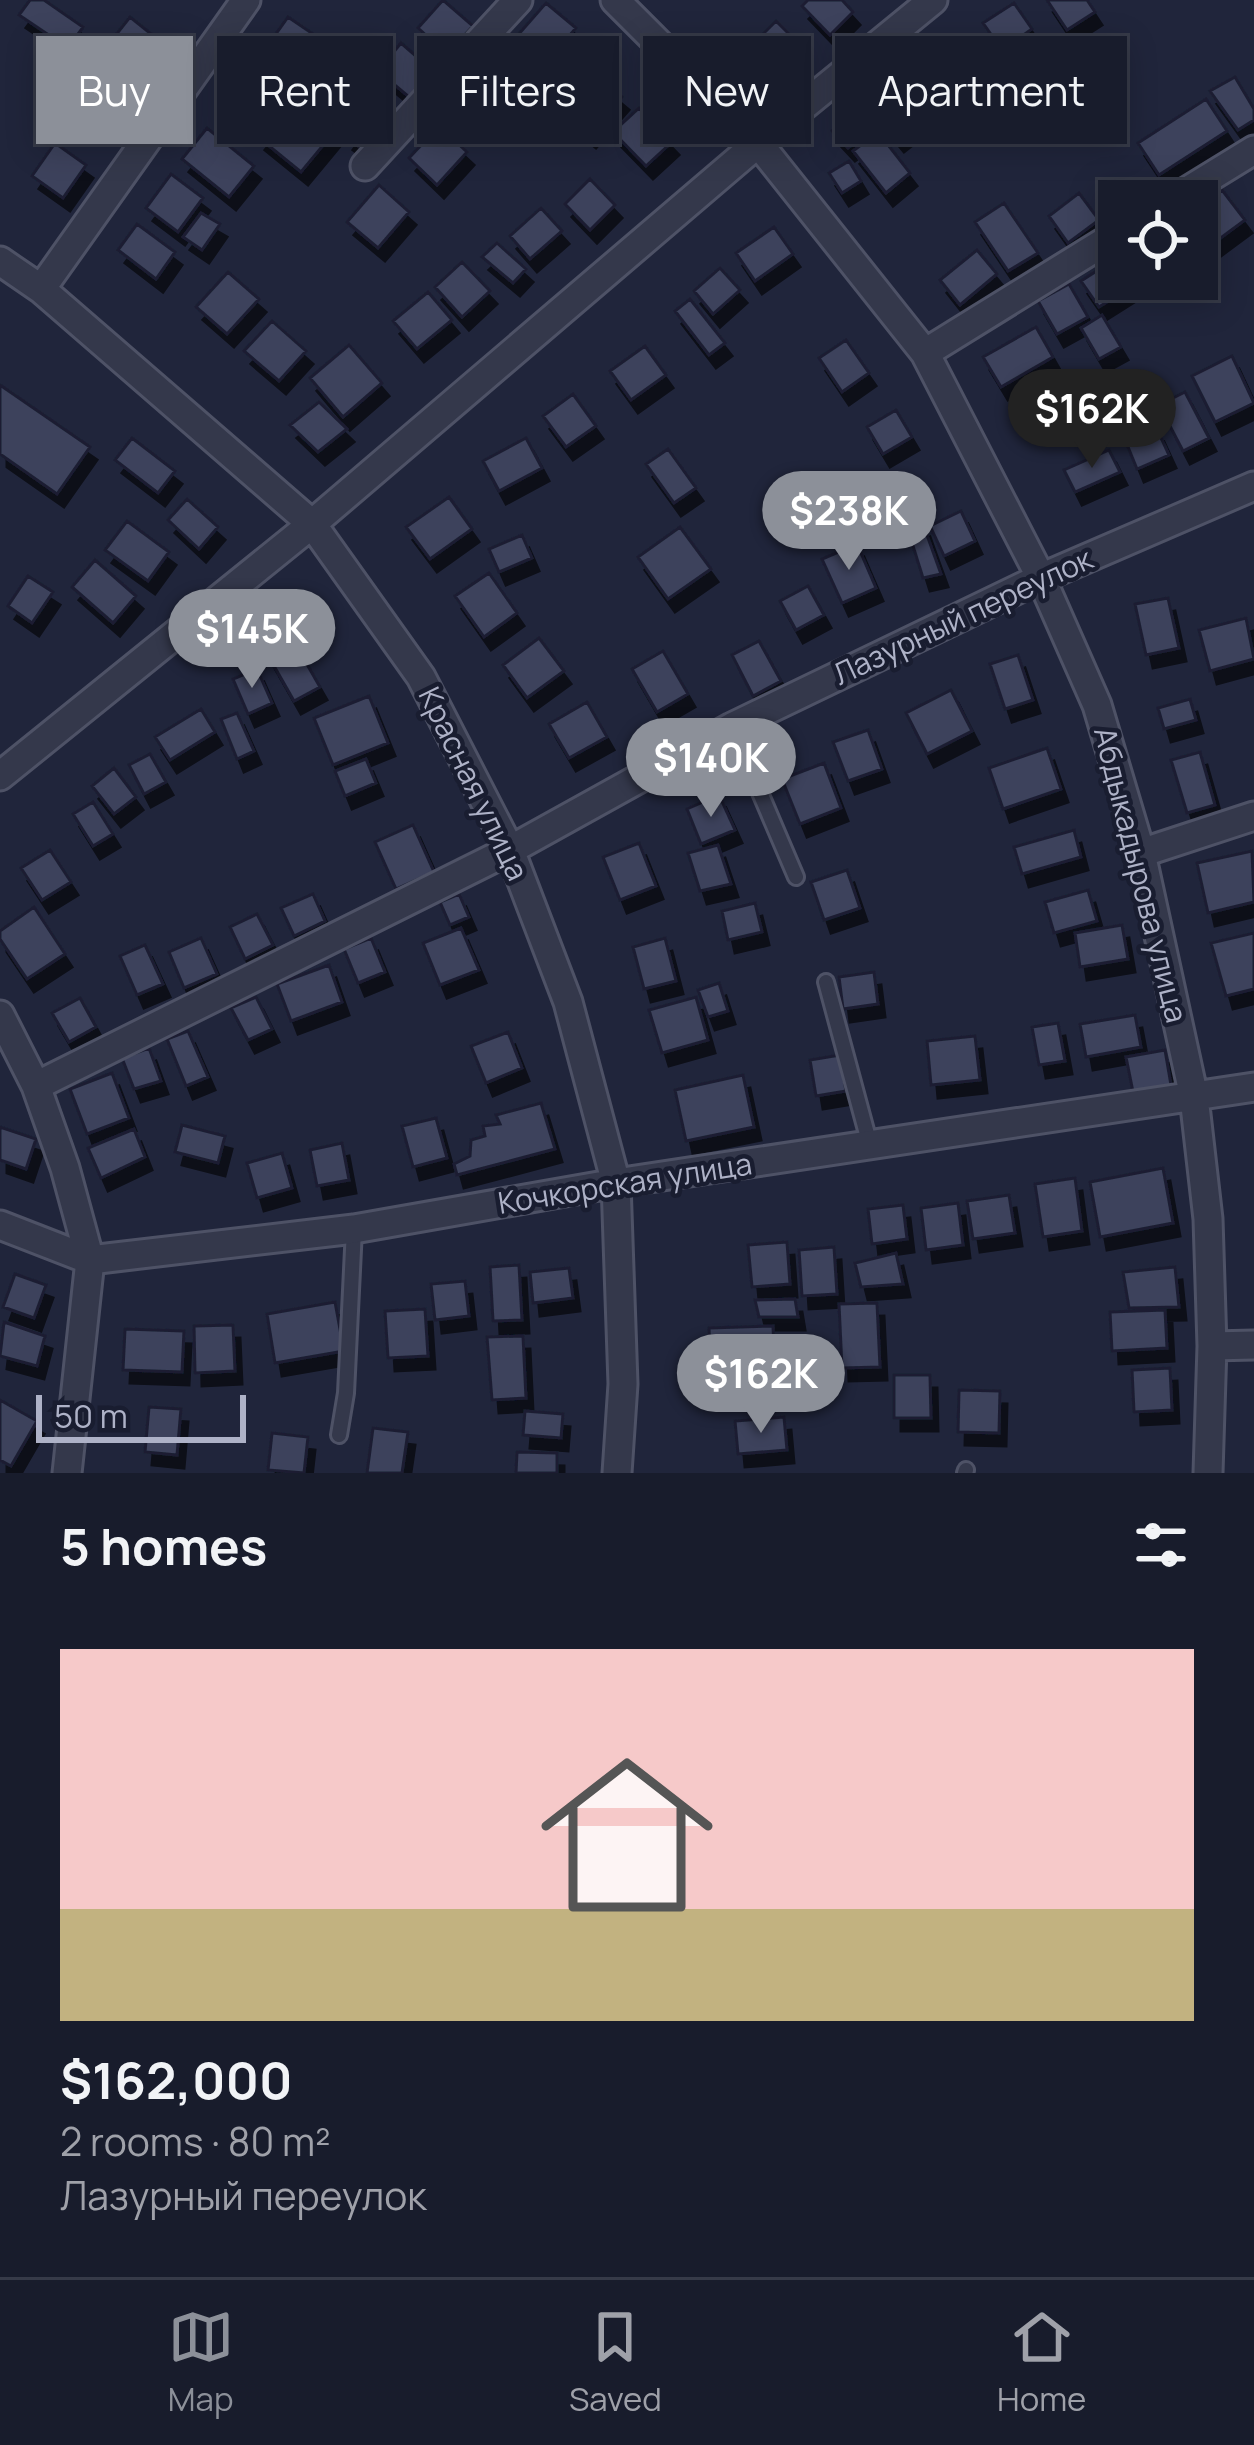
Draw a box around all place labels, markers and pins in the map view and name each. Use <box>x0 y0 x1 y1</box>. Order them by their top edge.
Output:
pin: $162K <box>1008 369 1176 471</box>
pin: $238K <box>765 471 933 573</box>
pin: $145K <box>168 589 336 691</box>
pin: $140K <box>627 718 795 820</box>
pin: $162K <box>677 1334 845 1436</box>

